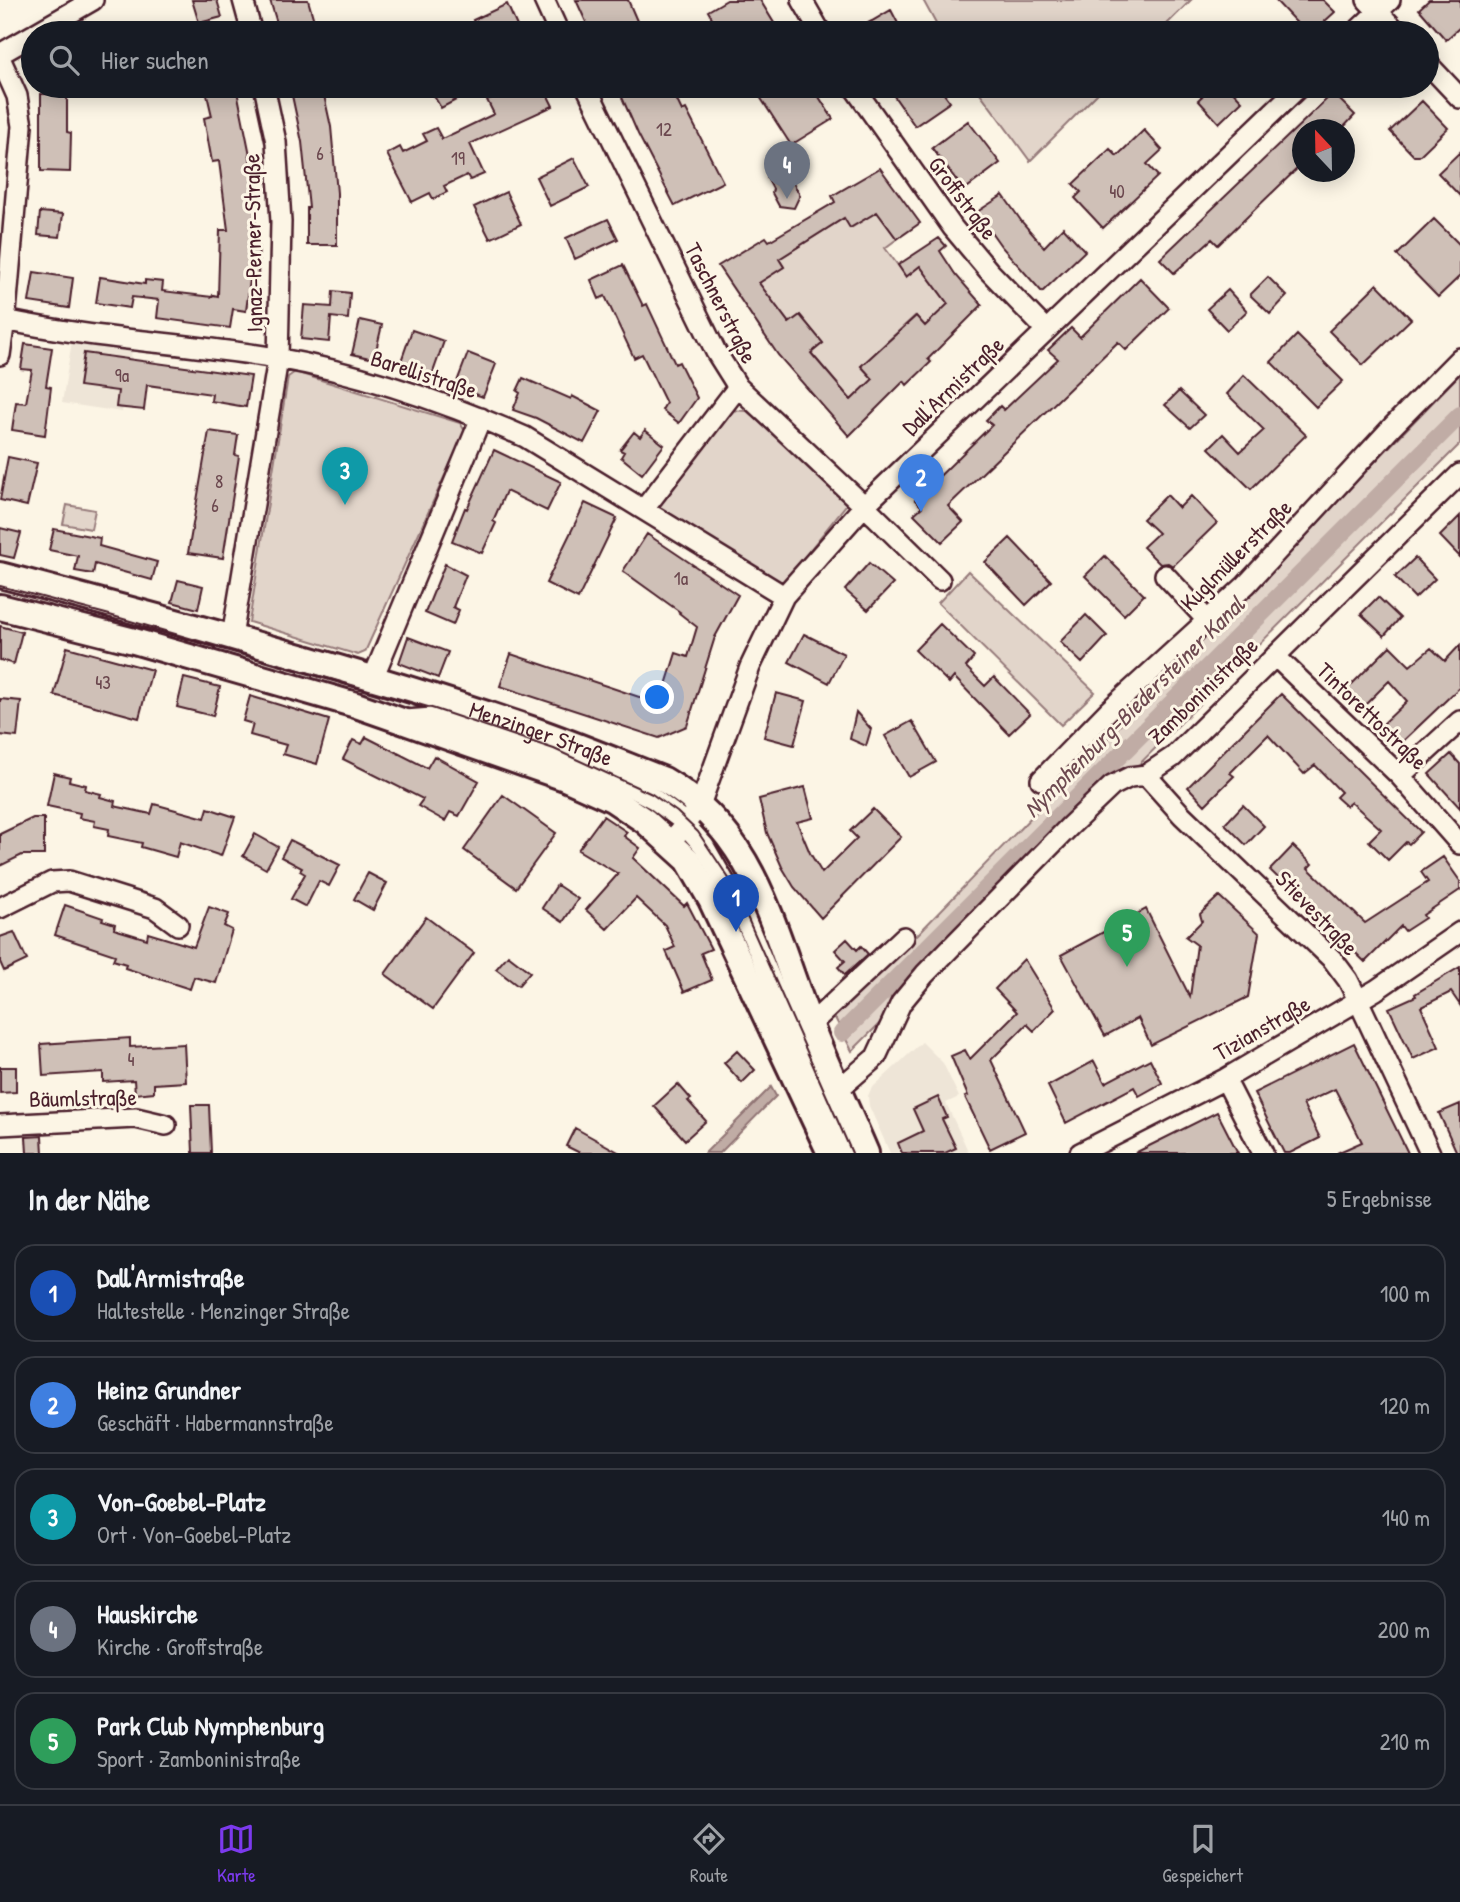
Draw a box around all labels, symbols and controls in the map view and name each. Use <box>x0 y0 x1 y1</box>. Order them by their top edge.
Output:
search box <box>21 21 1439 98</box>
icon: search <box>45 41 83 79</box>
text: Hier suchen <box>101 42 209 77</box>
house number: 12 <box>656 116 672 142</box>
north arrow <box>1292 119 1355 182</box>
house number: 6 <box>316 140 324 166</box>
pin: 4 <box>764 141 810 199</box>
house number: 19 <box>451 145 465 171</box>
street label: Groffstraße <box>922 150 1005 246</box>
street label: Ignaz-Perner-Straße <box>235 153 270 333</box>
house number: 40 <box>1109 178 1125 204</box>
street label: Taschnerstraße <box>678 237 765 368</box>
street label: Dall'Armistraße <box>895 329 1010 442</box>
street label: Barellistraße <box>367 342 481 405</box>
house number: 9a <box>115 362 130 388</box>
pin: 3 <box>322 447 368 505</box>
pin: 2 <box>898 454 944 512</box>
house number: 8 <box>215 468 223 494</box>
house number: 6 <box>211 492 219 518</box>
street label: Kuglmüllerstraße <box>1173 492 1298 617</box>
house number: 1a <box>674 565 689 591</box>
water label: Nymphenburg-Biedersteiner Kanal <box>1016 588 1253 825</box>
street label: Zamboninistraße <box>1141 630 1265 751</box>
street label: Tintorettostraße <box>1310 655 1434 776</box>
house number: 43 <box>95 669 111 695</box>
your location <box>640 680 674 714</box>
street label: Menzinger Straße <box>466 693 617 773</box>
street label: Stievestraße <box>1269 863 1366 962</box>
pin: 1 <box>713 874 759 932</box>
pin: 5 <box>1104 909 1150 967</box>
street label: Tizianstraße <box>1208 988 1316 1068</box>
house number: 4 <box>127 1046 135 1072</box>
street label: Bäumlstraße <box>29 1081 137 1114</box>
text: In der Nähe <box>28 1179 150 1219</box>
text: 5 Ergebnisse <box>1327 1183 1432 1214</box>
text: Dall'Armistraße <box>97 1260 244 1295</box>
text: 1 <box>49 1278 57 1309</box>
text: 100 m <box>1380 1278 1430 1309</box>
text: Haltestelle · Menzinger Straße <box>97 1295 350 1326</box>
text: Heinz Grundner <box>97 1372 241 1407</box>
text: 2 <box>48 1390 58 1421</box>
text: 120 m <box>1380 1390 1430 1421</box>
text: Geschäft · Habermannstraße <box>97 1407 334 1438</box>
text: Von-Goebel-Platz <box>97 1484 266 1519</box>
text: 3 <box>48 1502 58 1533</box>
text: 140 m <box>1382 1502 1430 1533</box>
text: Ort · Von-Goebel-Platz <box>97 1519 291 1550</box>
text: Hauskirche <box>97 1596 198 1631</box>
text: 4 <box>49 1614 57 1645</box>
text: 200 m <box>1378 1614 1430 1645</box>
text: Kirche · Groffstraße <box>97 1631 263 1662</box>
text: Park Club Nymphenburg <box>97 1708 324 1743</box>
text: 5 <box>48 1726 58 1757</box>
text: 210 m <box>1380 1726 1430 1757</box>
text: Sport · Zamboninistraße <box>97 1743 301 1774</box>
tab: Karte <box>217 1820 256 1888</box>
tab: Route <box>690 1820 728 1888</box>
tab: Gespeichert <box>1162 1820 1243 1888</box>

